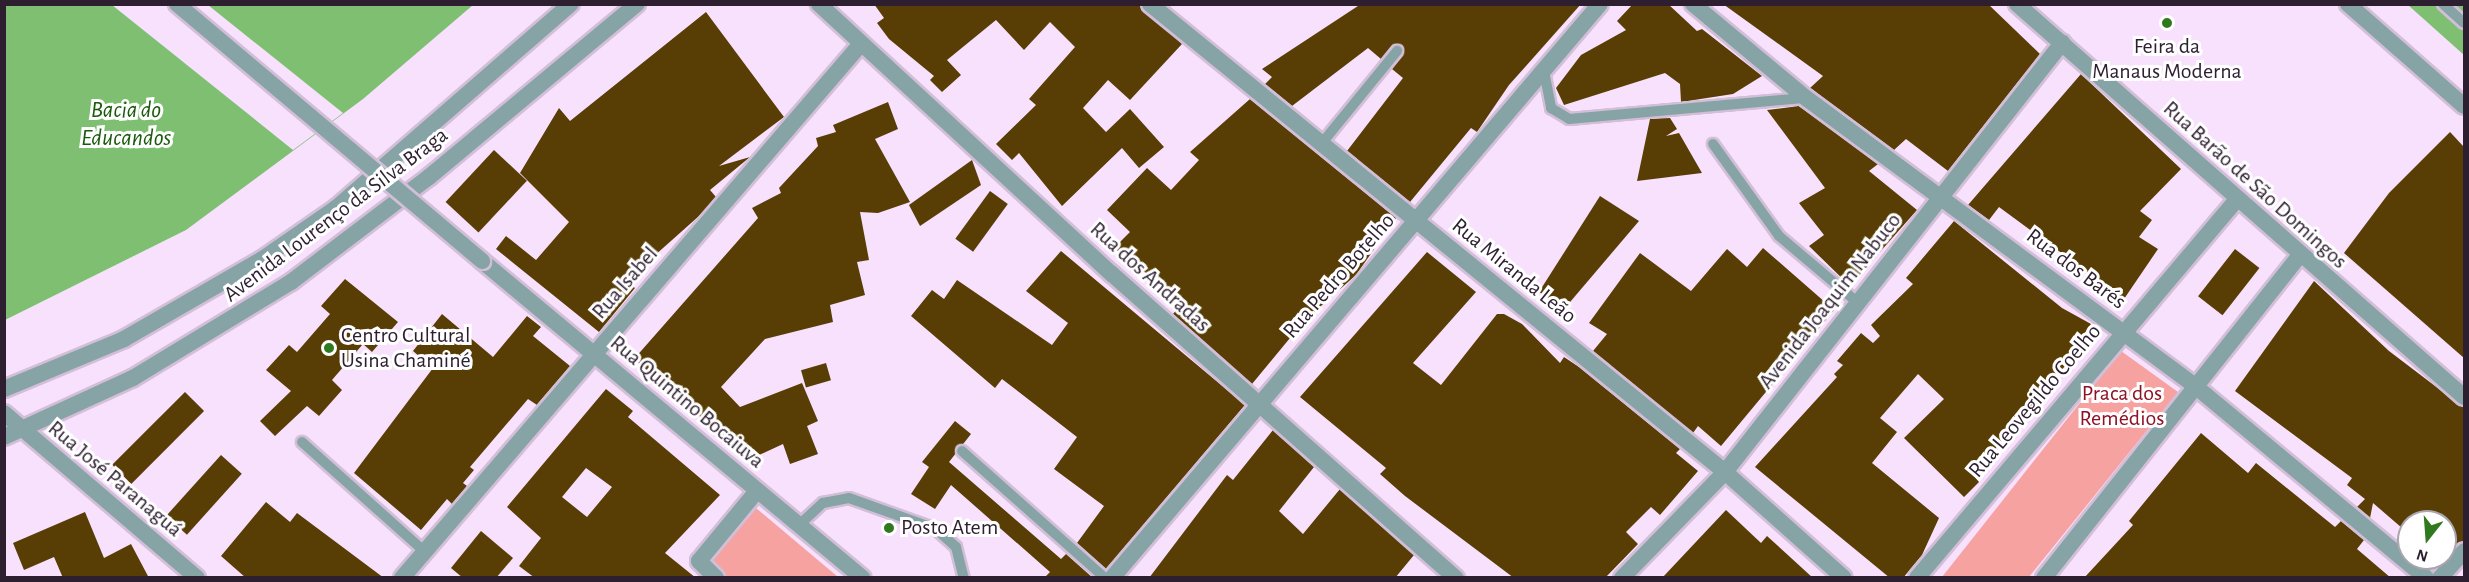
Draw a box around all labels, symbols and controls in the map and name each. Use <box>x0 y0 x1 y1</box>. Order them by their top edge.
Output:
marker: Feira da Manaus Moderna <box>2160 16 2174 30</box>
place label: Feira da Manaus Moderna <box>2092 33 2242 84</box>
street label: Rua Barão de São Domingos <box>2158 95 2352 275</box>
water label: Bacia do Educandos <box>81 97 171 153</box>
street label: Avenida Lourenço da Silva Braga <box>219 122 453 308</box>
street label: Rua Pedro Botelho <box>1277 208 1401 344</box>
street label: Avenida Joaquim Nabuco <box>1753 208 1907 394</box>
street label: Rua Miranda Leão <box>1446 213 1582 329</box>
street label: Rua dos Andradas <box>1084 216 1216 338</box>
street label: Rua dos Barés <box>2021 223 2131 315</box>
street label: Rua Isabel <box>586 241 664 325</box>
street label: Rua Leovegildo Coelho <box>1963 319 2107 483</box>
place label: Centro Cultural Usina Chaminé <box>341 322 471 374</box>
street label: Rua Quintino Bocaiuva <box>605 330 769 474</box>
marker: Centro Cultural Usina Chaminé <box>322 341 336 355</box>
park label: Praca dos Remédios <box>2080 380 2164 432</box>
street label: Rua José Paranaguá <box>42 415 188 543</box>
north arrow <box>2397 510 2457 570</box>
place label: Posto Atem <box>901 515 998 541</box>
marker: Posto Atem <box>882 521 896 535</box>
text: N <box>2415 546 2430 565</box>

